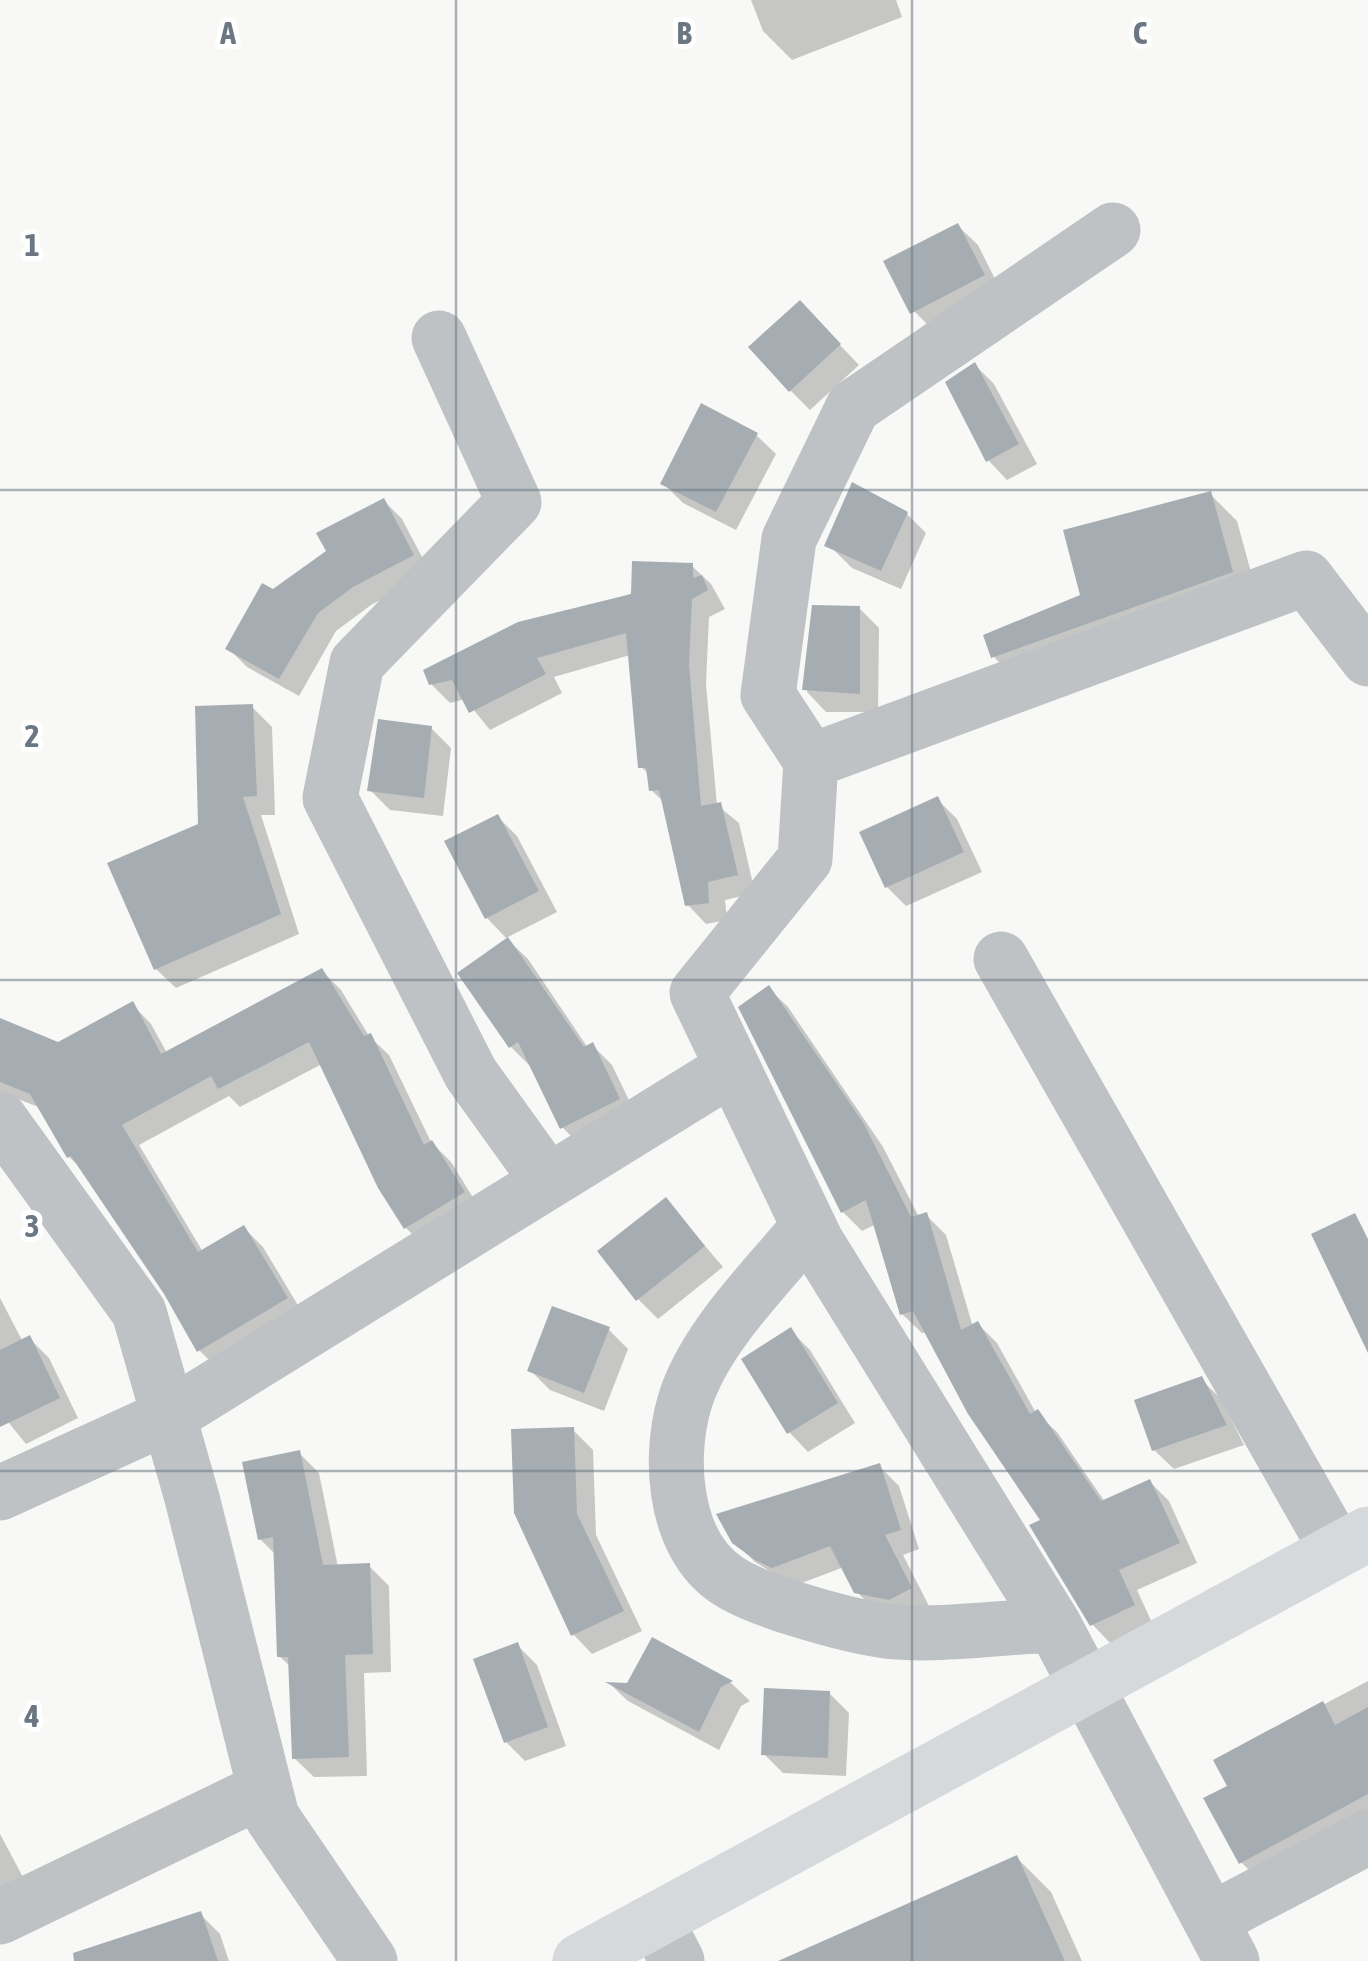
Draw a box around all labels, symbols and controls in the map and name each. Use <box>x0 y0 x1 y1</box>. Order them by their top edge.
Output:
text: A <box>219 14 236 51</box>
text: B <box>676 14 692 51</box>
text: C <box>1133 14 1148 51</box>
text: 1 <box>24 226 40 263</box>
text: 2 <box>24 717 40 754</box>
text: 3 <box>24 1207 40 1244</box>
text: 4 <box>23 1697 40 1734</box>

